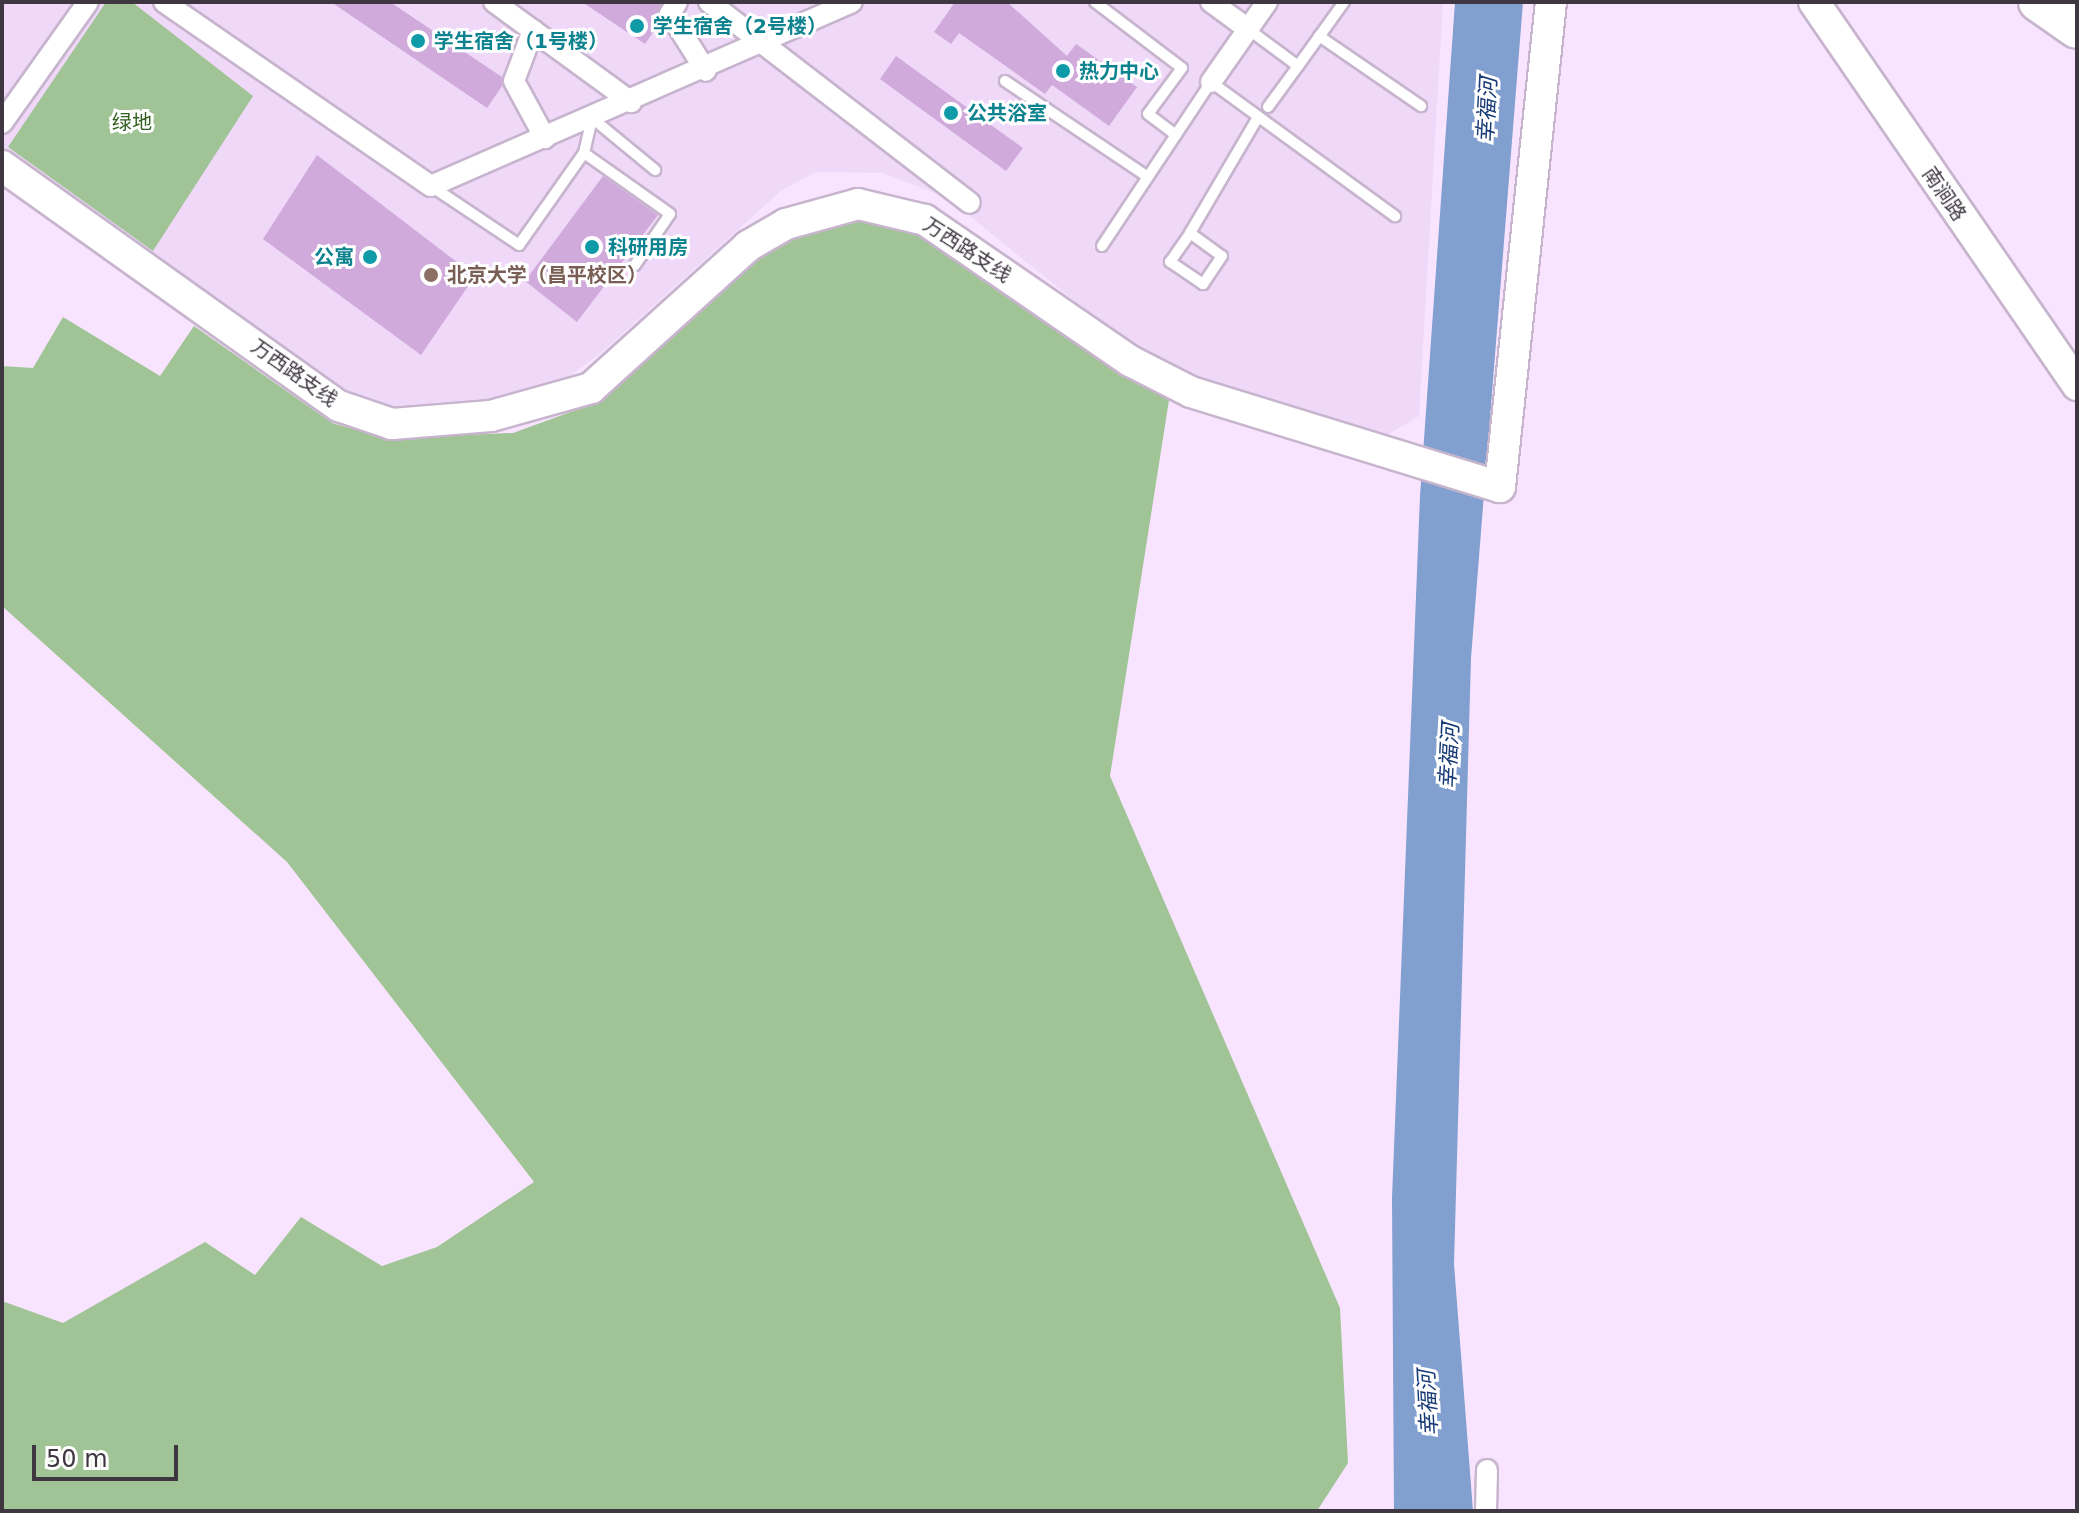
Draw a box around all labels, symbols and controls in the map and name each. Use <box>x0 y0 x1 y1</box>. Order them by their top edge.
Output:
place label: 学生宿舍（2号楼） <box>653 14 827 38</box>
marker: 学生宿舍（2号楼） <box>628 17 646 35</box>
place label: 学生宿舍（1号楼） <box>434 29 608 53</box>
marker: 学生宿舍（1号楼） <box>409 32 427 50</box>
place label: 热力中心 <box>1079 59 1159 83</box>
marker: 热力中心 <box>1054 62 1072 80</box>
water label: 幸福河 <box>1472 76 1502 144</box>
place label: 公共浴室 <box>967 101 1047 125</box>
marker: 公共浴室 <box>942 104 960 122</box>
park label: 绿地 <box>112 110 152 134</box>
street label: 南涧路 <box>1917 162 1971 226</box>
street label: 万西路支线 <box>919 213 1015 287</box>
place label: 科研用房 <box>608 235 688 259</box>
marker: 科研用房 <box>583 238 601 256</box>
place label: 公寓 <box>314 245 354 269</box>
marker: 公寓 <box>361 248 379 266</box>
place label: 北京大学（昌平校区） <box>447 263 647 287</box>
marker: 北京大学（昌平校区） <box>422 266 440 284</box>
street label: 万西路支线 <box>246 334 342 412</box>
water label: 幸福河 <box>1434 722 1464 790</box>
water label: 幸福河 <box>1413 1369 1443 1437</box>
scale bar <box>36 1429 182 1479</box>
text: 50 m <box>46 1445 108 1473</box>

